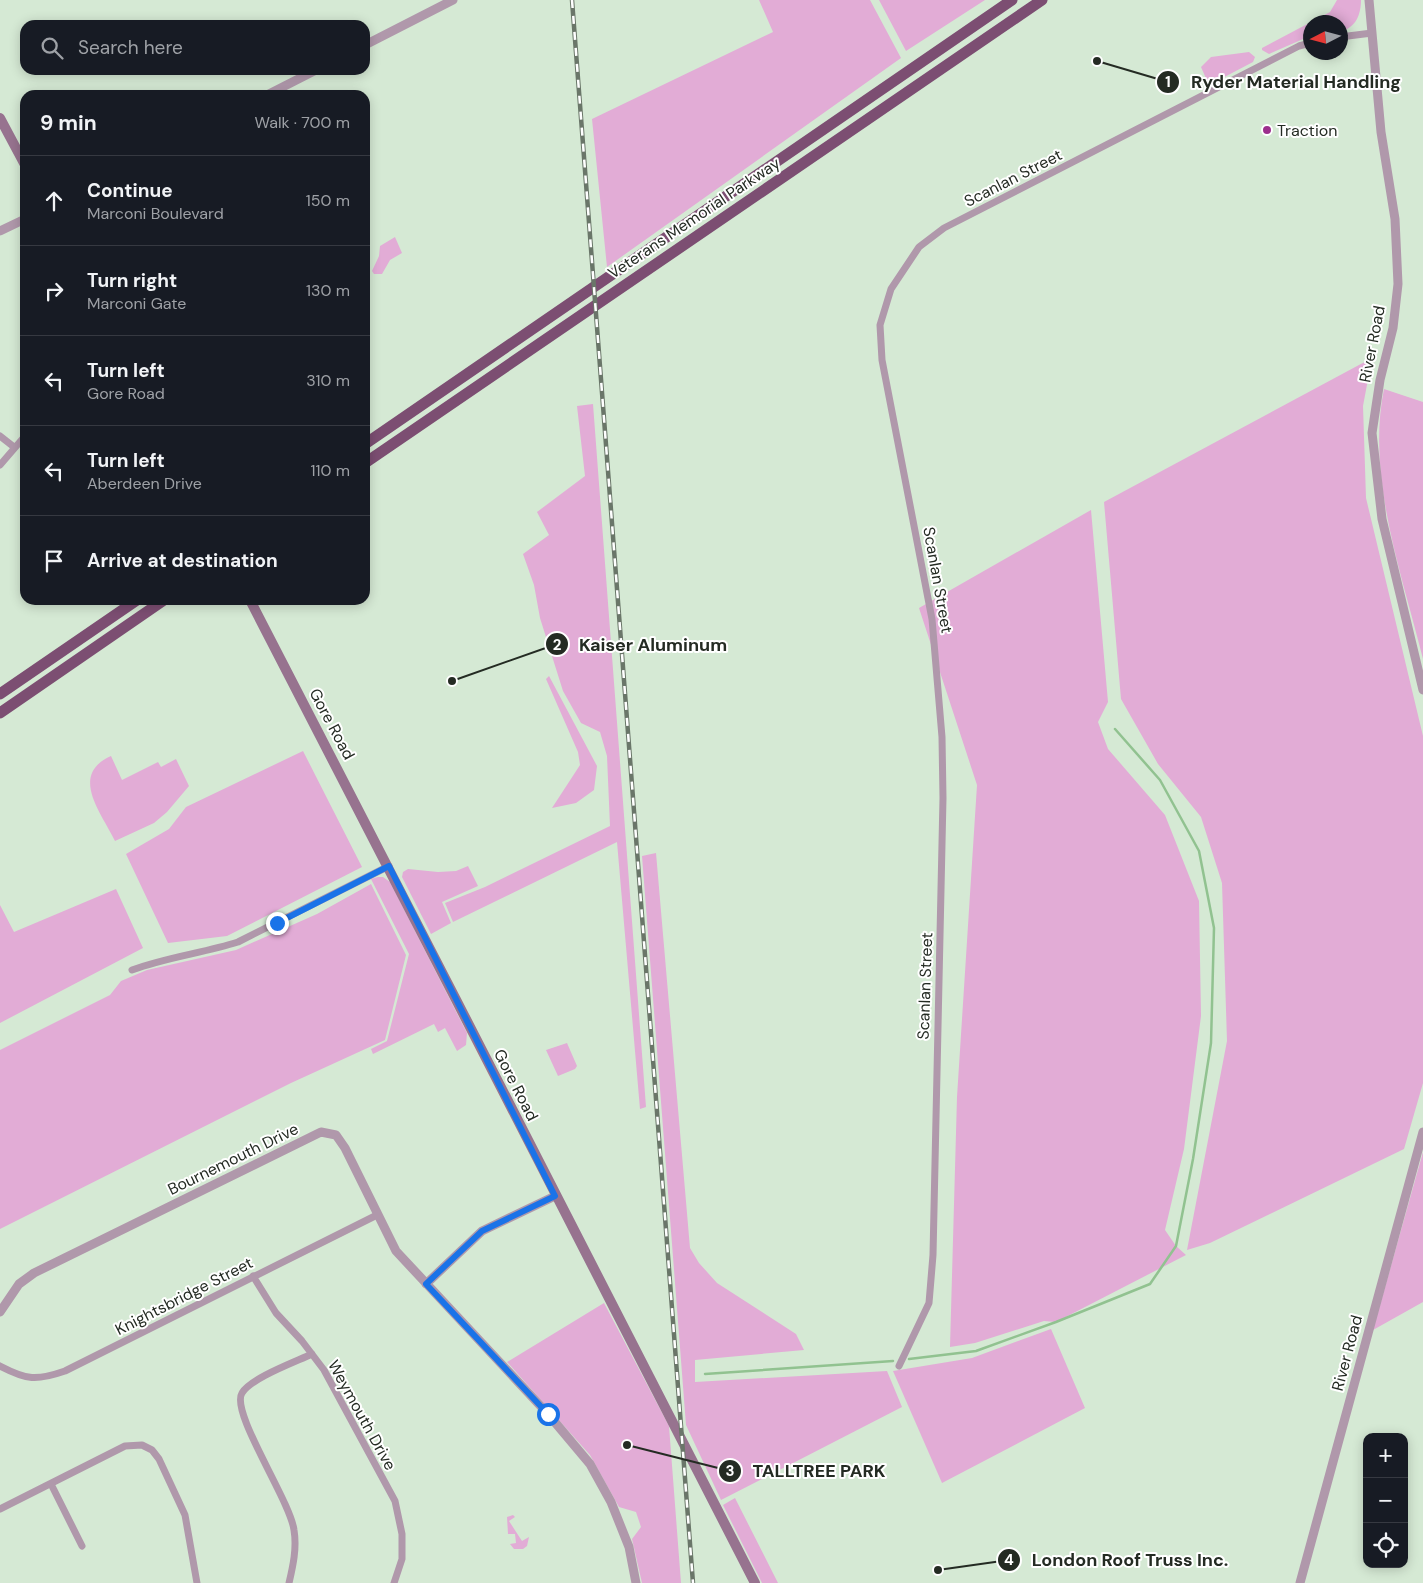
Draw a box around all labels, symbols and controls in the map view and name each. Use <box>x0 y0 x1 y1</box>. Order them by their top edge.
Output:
north arrow <box>1303 15 1348 60</box>
search box <box>20 20 370 75</box>
icon: search <box>38 34 66 62</box>
text: Search here <box>78 35 183 60</box>
callout: Ryder Material Handling <box>1156 66 1411 99</box>
text: Ryder Material Handling <box>1191 70 1401 94</box>
text: 1 <box>1165 72 1171 92</box>
text: 9 min <box>40 109 97 137</box>
text: Walk · 700 m <box>255 112 350 133</box>
place label: Traction <box>1277 120 1337 141</box>
marker: Traction <box>1261 124 1273 136</box>
street label: Scanlan Street <box>960 144 1066 212</box>
street label: Veterans Memorial Parkway <box>604 152 784 284</box>
text: Continue <box>87 178 173 203</box>
icon: ahead <box>40 187 68 215</box>
text: 150 m <box>306 190 350 211</box>
text: Marconi Boulevard <box>87 203 224 224</box>
text: Turn right <box>87 268 177 293</box>
icon: right <box>40 277 68 305</box>
text: 130 m <box>306 280 350 301</box>
text: Marconi Gate <box>87 293 186 314</box>
street label: River Road <box>1354 304 1390 384</box>
text: Turn left <box>87 358 165 383</box>
icon: left <box>40 367 68 395</box>
text: 310 m <box>306 370 350 391</box>
text: Gore Road <box>87 383 165 404</box>
text: Turn left <box>87 448 165 473</box>
icon: left <box>40 457 68 485</box>
text: 110 m <box>311 460 350 481</box>
text: Aberdeen Drive <box>87 473 202 494</box>
street label: Scanlan Street <box>918 525 958 635</box>
icon: arrive <box>40 547 68 575</box>
text: Arrive at destination <box>87 548 278 573</box>
callout: Kaiser Aluminum <box>544 628 737 661</box>
text: Kaiser Aluminum <box>579 633 727 657</box>
text: 2 <box>553 635 562 655</box>
street label: Gore Road <box>304 685 360 763</box>
route end <box>266 912 289 935</box>
street label: Scanlan Street <box>913 932 937 1040</box>
street label: Gore Road <box>489 1046 543 1124</box>
street label: Bournemouth Drive <box>164 1118 302 1200</box>
street label: Knightsbridge Street <box>112 1252 256 1340</box>
street label: River Road <box>1327 1313 1367 1393</box>
street label: Weymouth Drive <box>323 1356 401 1474</box>
route start <box>537 1403 560 1426</box>
map controls <box>1363 1433 1408 1568</box>
button: + <box>1363 1433 1408 1478</box>
callout: TALLTREE PARK <box>717 1454 895 1487</box>
text: TALLTREE PARK <box>752 1459 886 1483</box>
text: 3 <box>725 1461 735 1481</box>
button: − <box>1363 1478 1408 1523</box>
button: locate <box>1363 1523 1408 1568</box>
callout: London Roof Truss Inc. <box>996 1543 1238 1576</box>
text: London Roof Truss Inc. <box>1032 1548 1228 1572</box>
text: 4 <box>1004 1550 1014 1570</box>

